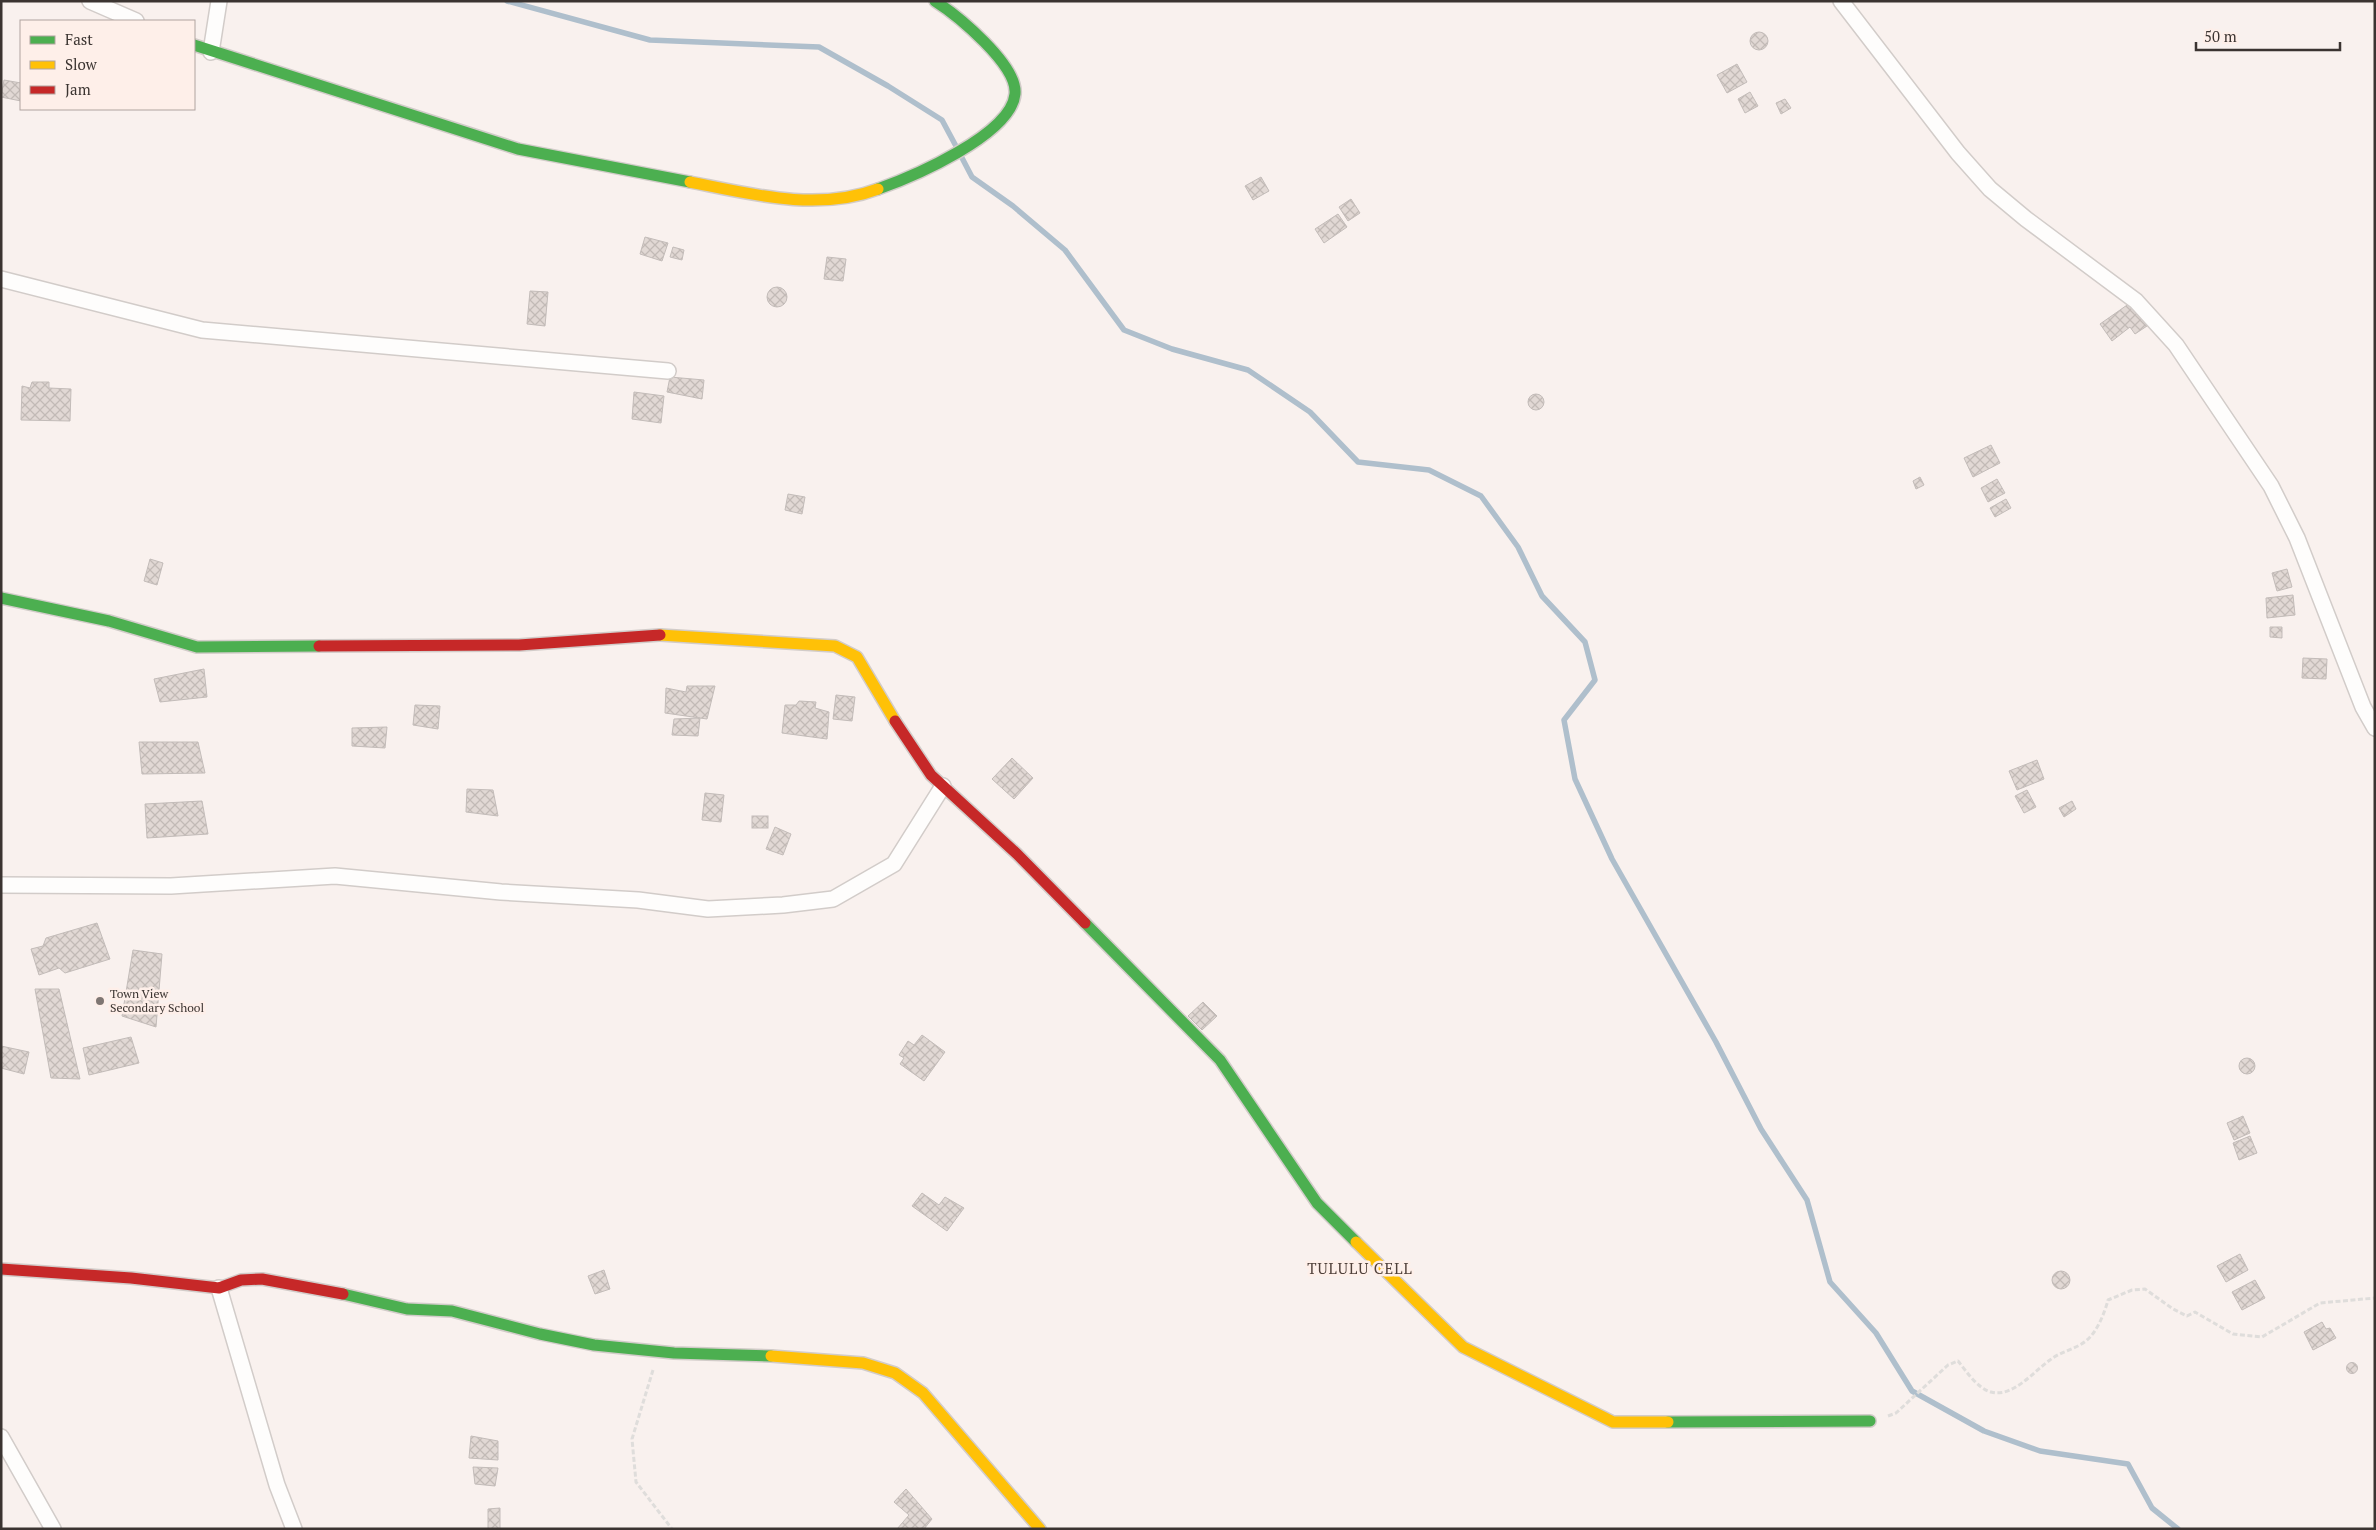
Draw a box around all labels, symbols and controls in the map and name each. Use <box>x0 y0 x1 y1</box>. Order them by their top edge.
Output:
legend <box>20 20 195 110</box>
scale bar <box>2196 20 2340 52</box>
text: 50 m <box>2204 26 2237 46</box>
text: Fast <box>65 29 93 49</box>
text: Slow <box>65 54 98 74</box>
text: Jam <box>65 79 91 99</box>
place label: Town View Secondary School <box>110 986 204 1015</box>
marker: Town View Secondary School <box>94 995 106 1007</box>
district label: TULULU CELL <box>1307 1258 1413 1278</box>

